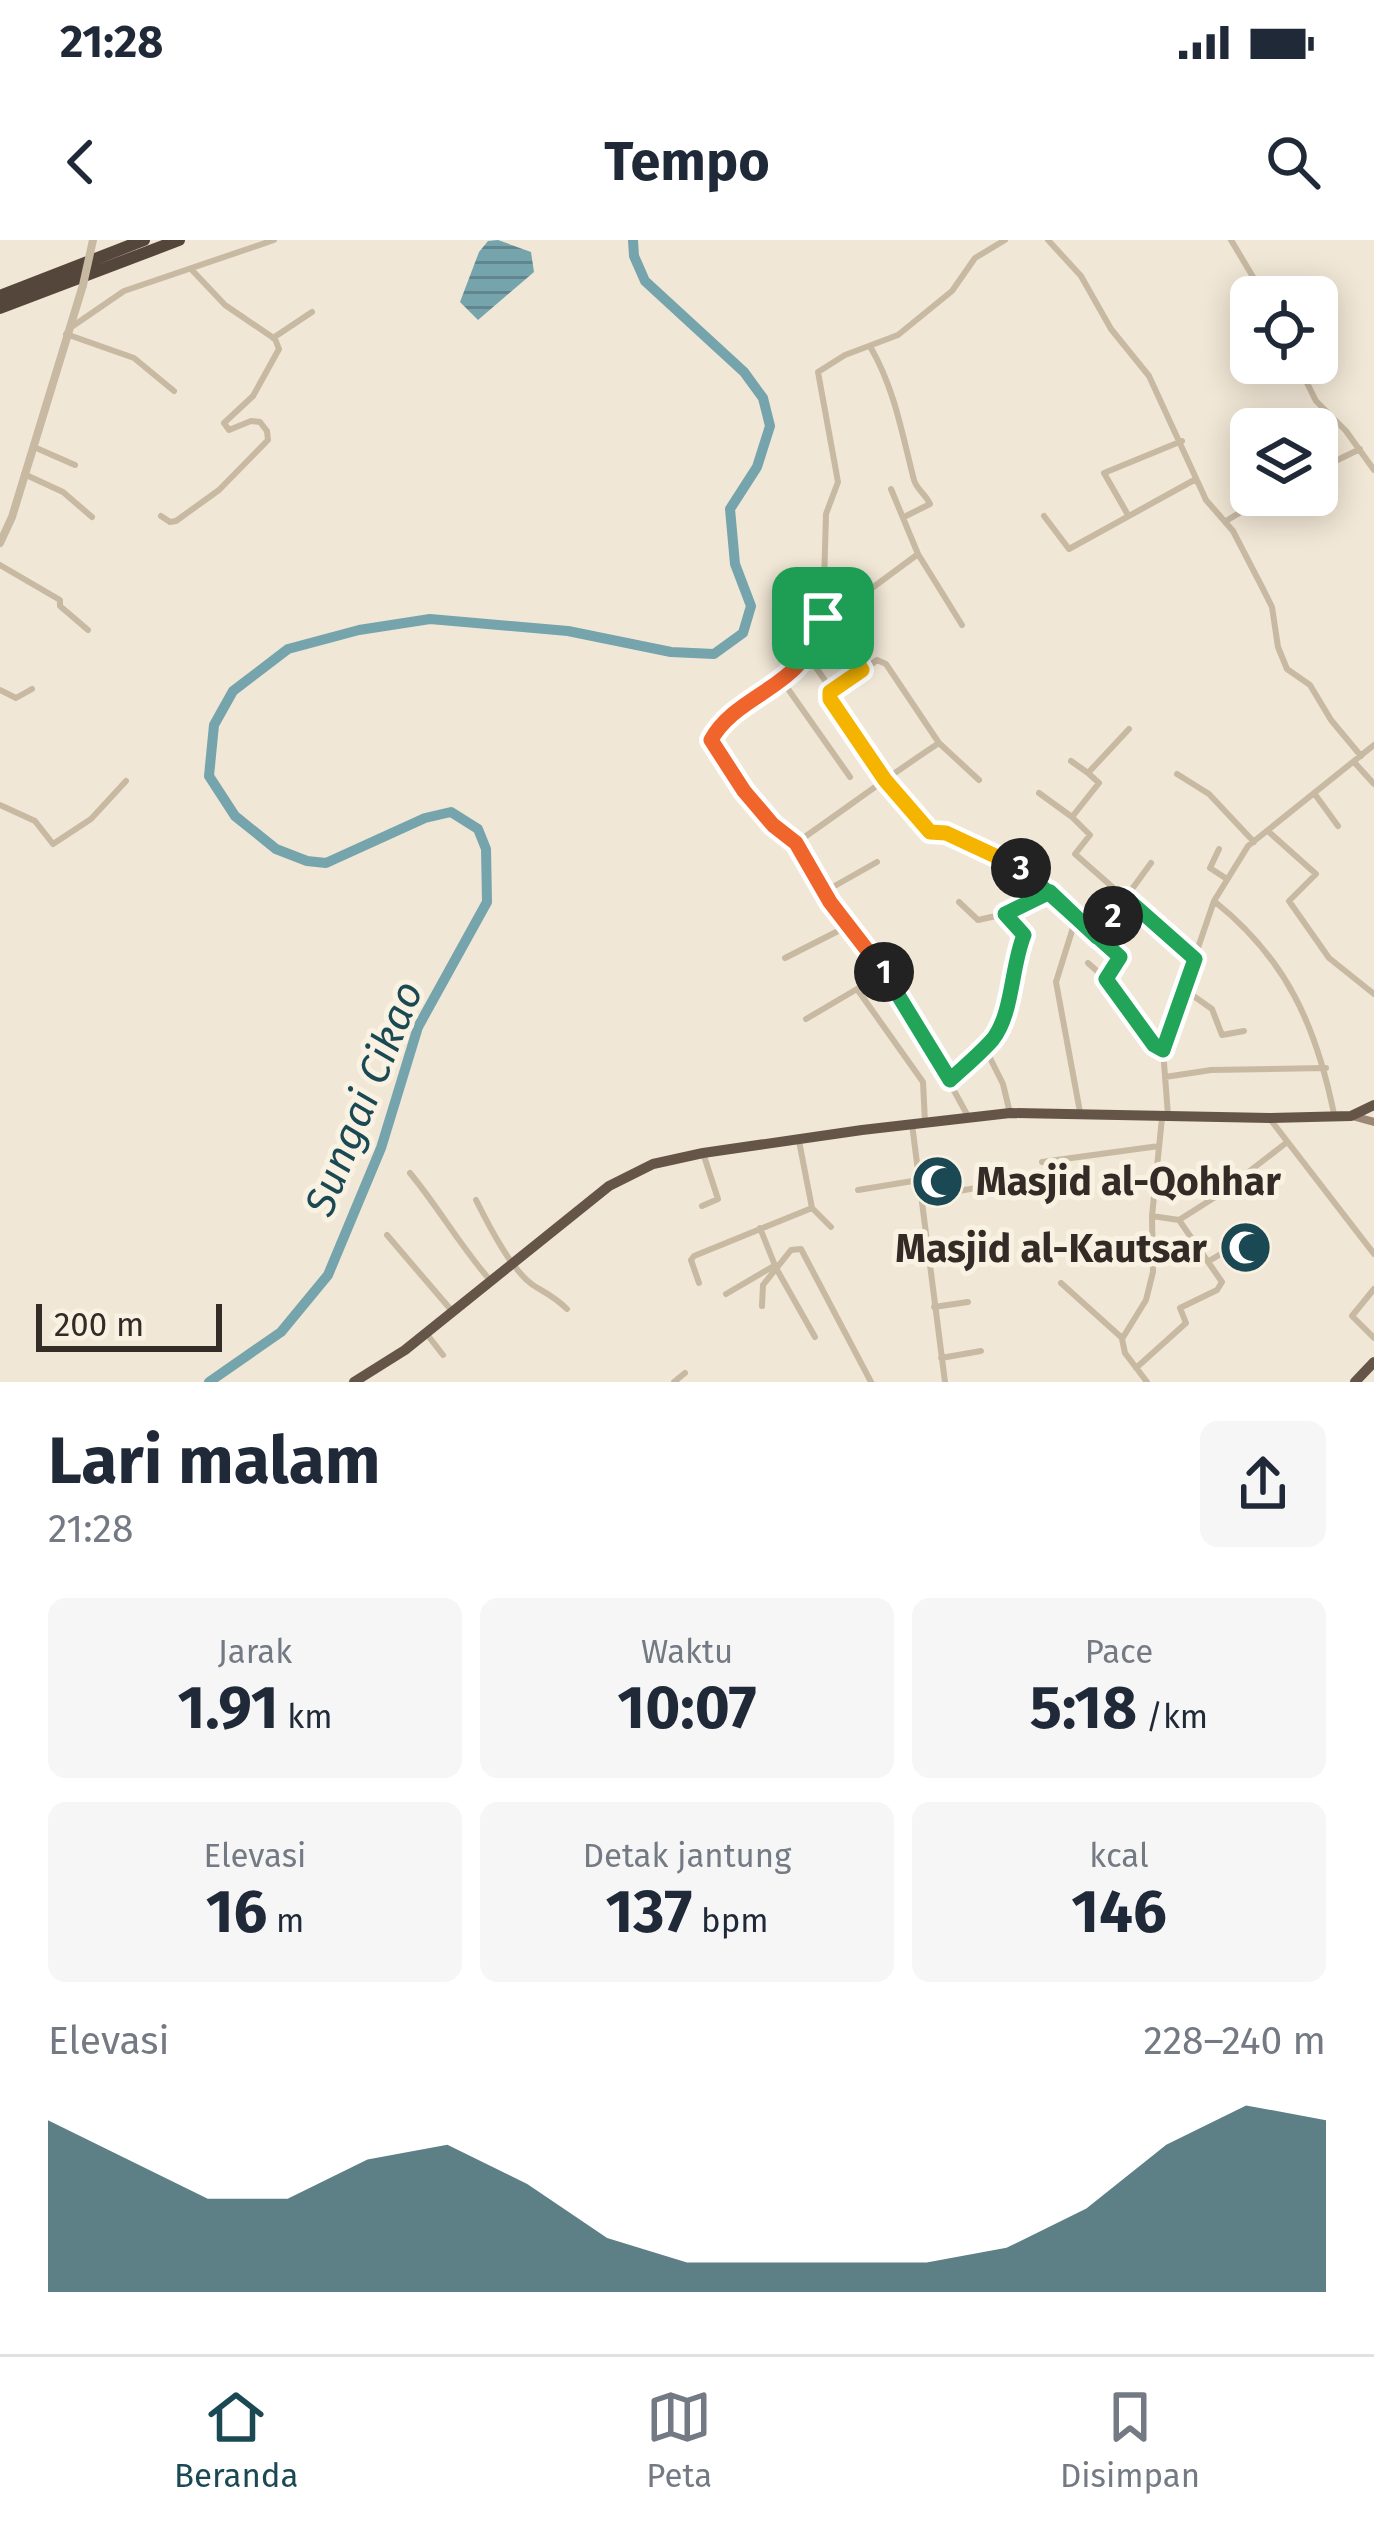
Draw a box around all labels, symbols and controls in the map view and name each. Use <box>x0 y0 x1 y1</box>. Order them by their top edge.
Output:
text: 21:28 <box>60 15 163 69</box>
icon: back <box>48 129 114 195</box>
icon: search <box>1260 129 1326 195</box>
text: Tempo <box>604 130 770 194</box>
map controls <box>1230 276 1338 516</box>
button: locate <box>1230 276 1338 384</box>
button: layers <box>1230 408 1338 516</box>
pin <box>772 567 874 669</box>
icon: arrive <box>790 585 856 651</box>
pin: 3 <box>991 838 1051 898</box>
text: 3 <box>1012 848 1030 888</box>
pin: 2 <box>1083 886 1143 946</box>
text: 2 <box>1104 896 1122 936</box>
pin: 1 <box>854 942 914 1002</box>
text: 1 <box>876 952 892 992</box>
water label: Sungai Cikao <box>294 974 434 1224</box>
mosque icon: Masjid al-Qohhar <box>909 1153 965 1209</box>
place label: Masjid al-Qohhar <box>976 1159 1281 1205</box>
mosque icon: Masjid al-Kautsar <box>1218 1220 1274 1276</box>
place label: Masjid al-Kautsar <box>895 1226 1207 1272</box>
scale bar <box>36 1298 222 1351</box>
text: 200 m <box>54 1305 144 1345</box>
text: Lari malam <box>48 1421 381 1500</box>
button: share <box>1200 1421 1326 1547</box>
text: 21:28 <box>48 1506 133 1552</box>
text: Jarak <box>218 1632 292 1672</box>
text: Waktu <box>641 1632 733 1672</box>
text: Pace <box>1085 1632 1153 1672</box>
text: 1.91 <box>177 1672 279 1744</box>
text: 10:07 <box>617 1672 757 1744</box>
text: 5:18 <box>1030 1672 1137 1744</box>
text: km <box>279 1697 333 1737</box>
text: /km <box>1137 1697 1208 1737</box>
text: Elevasi <box>204 1836 306 1876</box>
text: Detak jantung <box>583 1836 791 1876</box>
text: kcal <box>1089 1836 1149 1876</box>
text: 16 <box>206 1876 267 1948</box>
text: 137 <box>605 1876 692 1948</box>
text: 146 <box>1071 1876 1167 1948</box>
text: m <box>267 1901 304 1941</box>
text: bpm <box>692 1901 769 1941</box>
text: Elevasi <box>48 2018 170 2064</box>
text: 228–240 m <box>1143 2018 1326 2064</box>
tab: Beranda <box>174 2384 298 2496</box>
tab: Peta <box>646 2384 712 2496</box>
tab: Disimpan <box>1060 2384 1200 2496</box>

